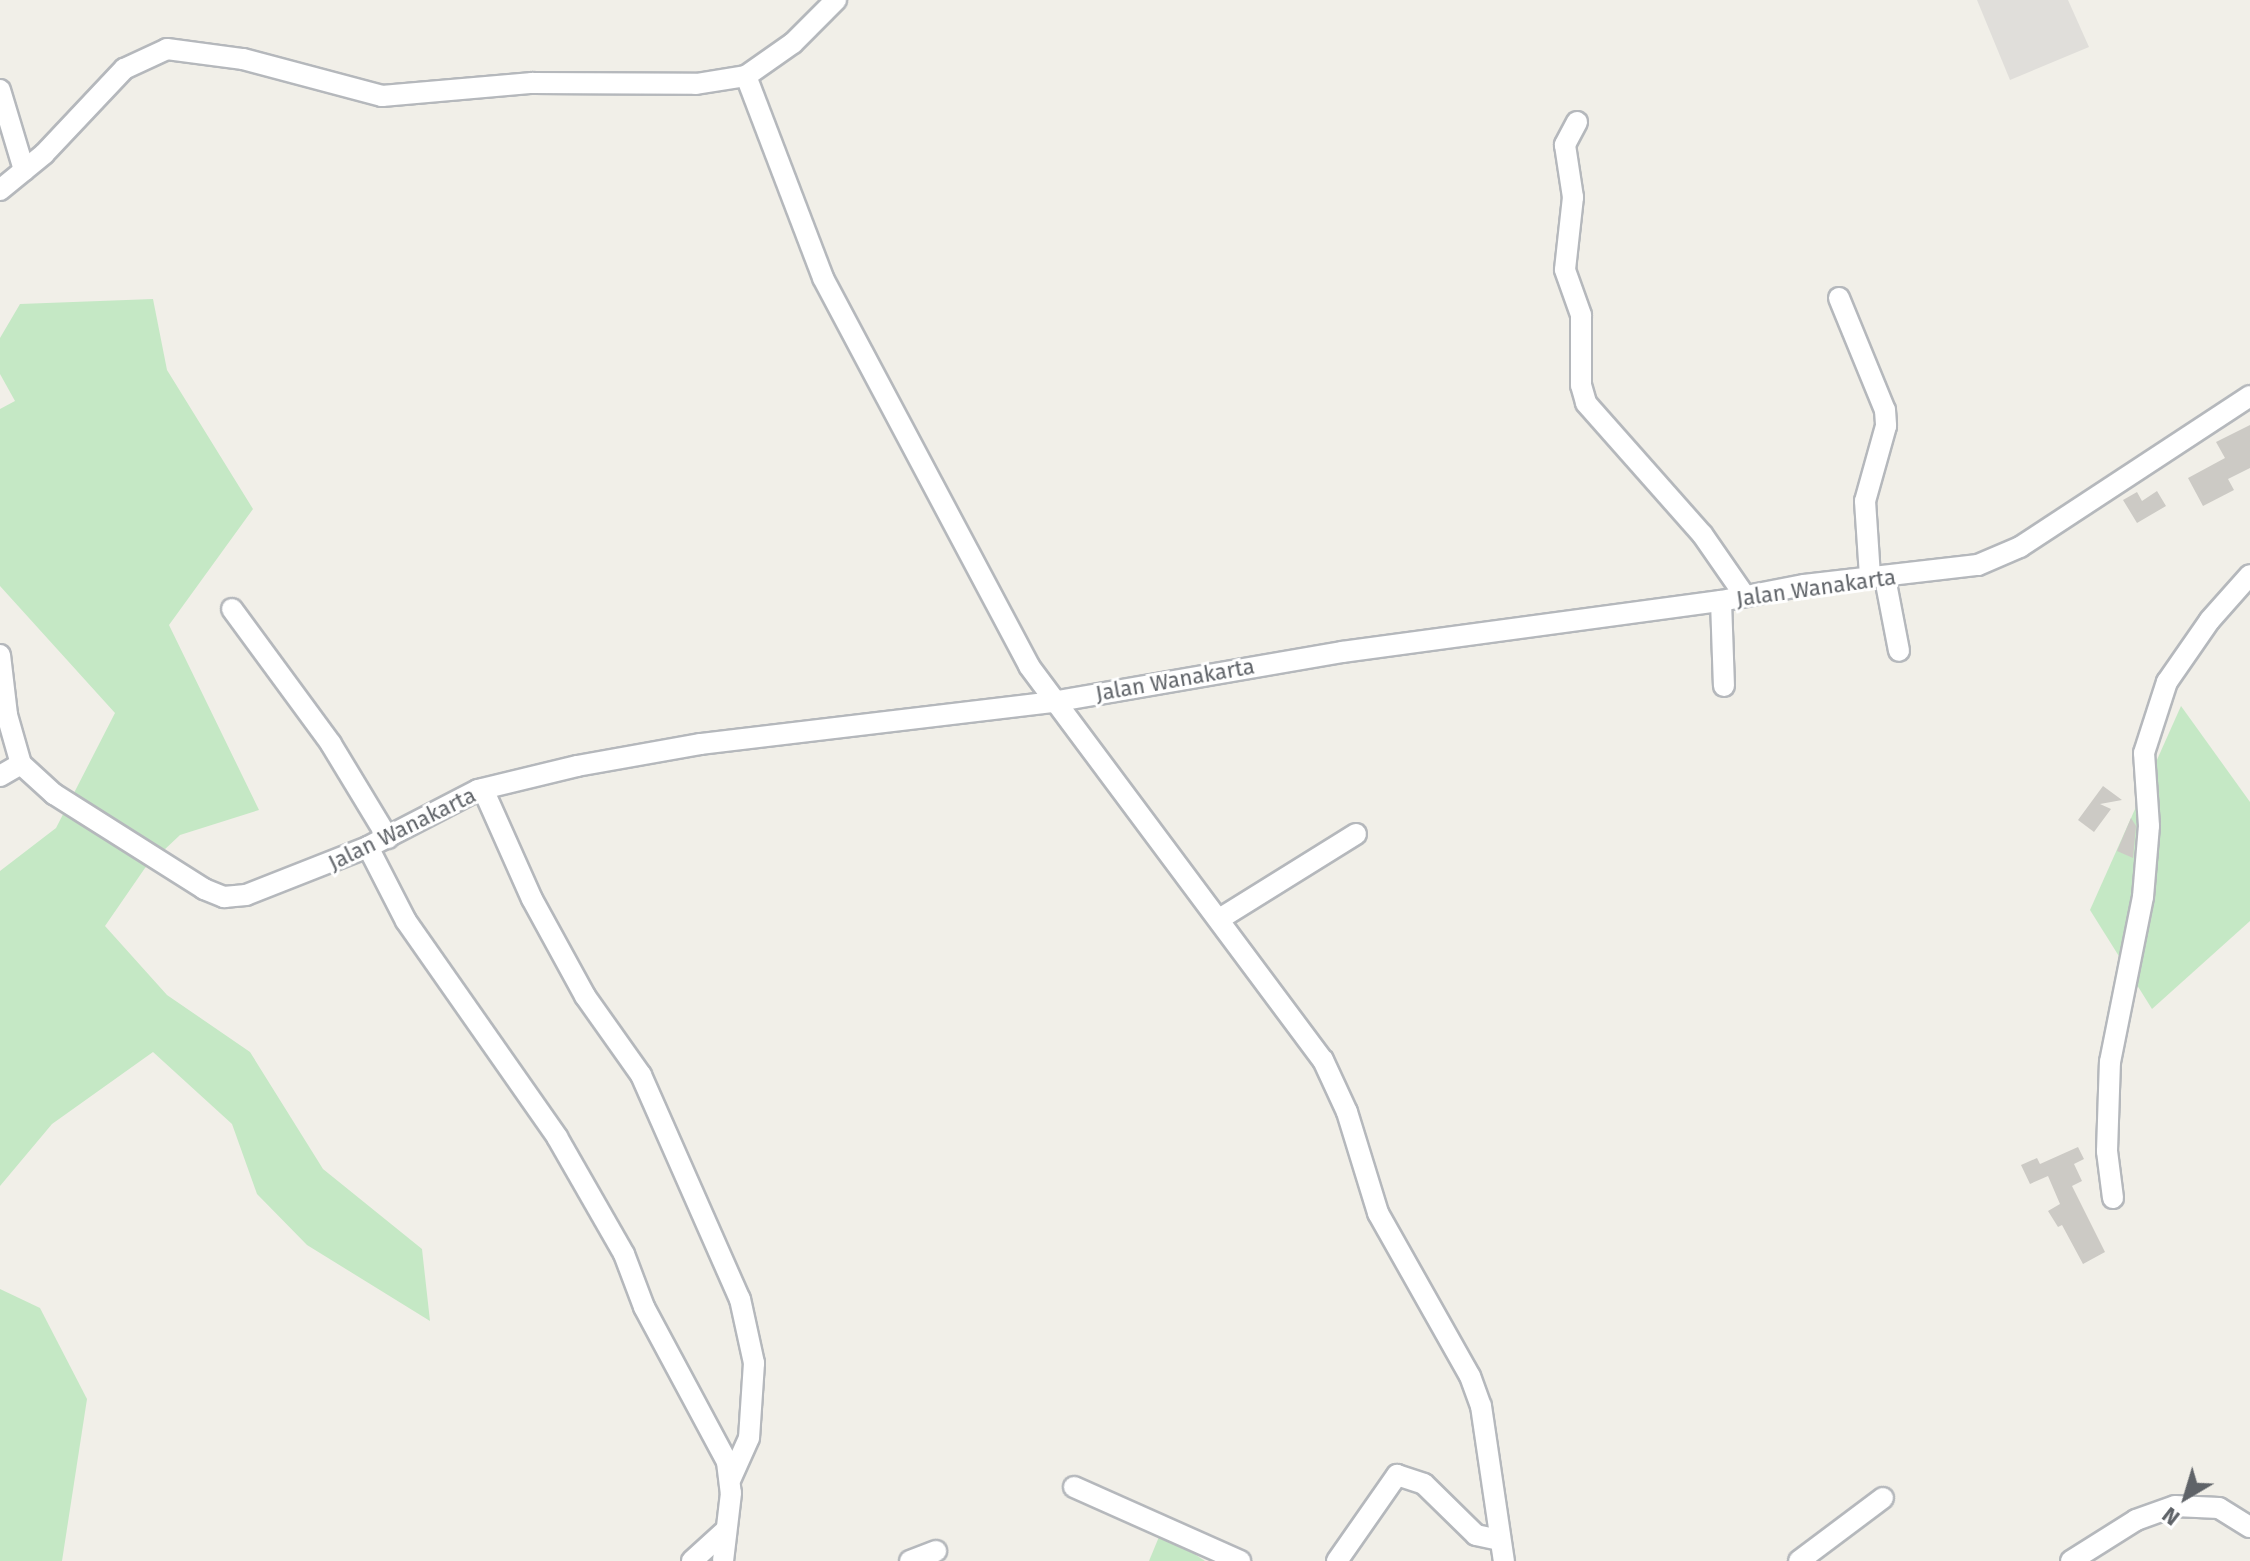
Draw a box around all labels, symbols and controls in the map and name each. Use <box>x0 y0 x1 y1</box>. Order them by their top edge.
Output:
street label: Jalan Wanakarta <box>1734 564 1898 612</box>
street label: Jalan Wanakarta <box>1093 653 1257 707</box>
street label: Jalan Wanakarta <box>324 782 480 876</box>
north arrow <box>2146 1457 2226 1537</box>
text: N <box>2157 1501 2185 1531</box>

